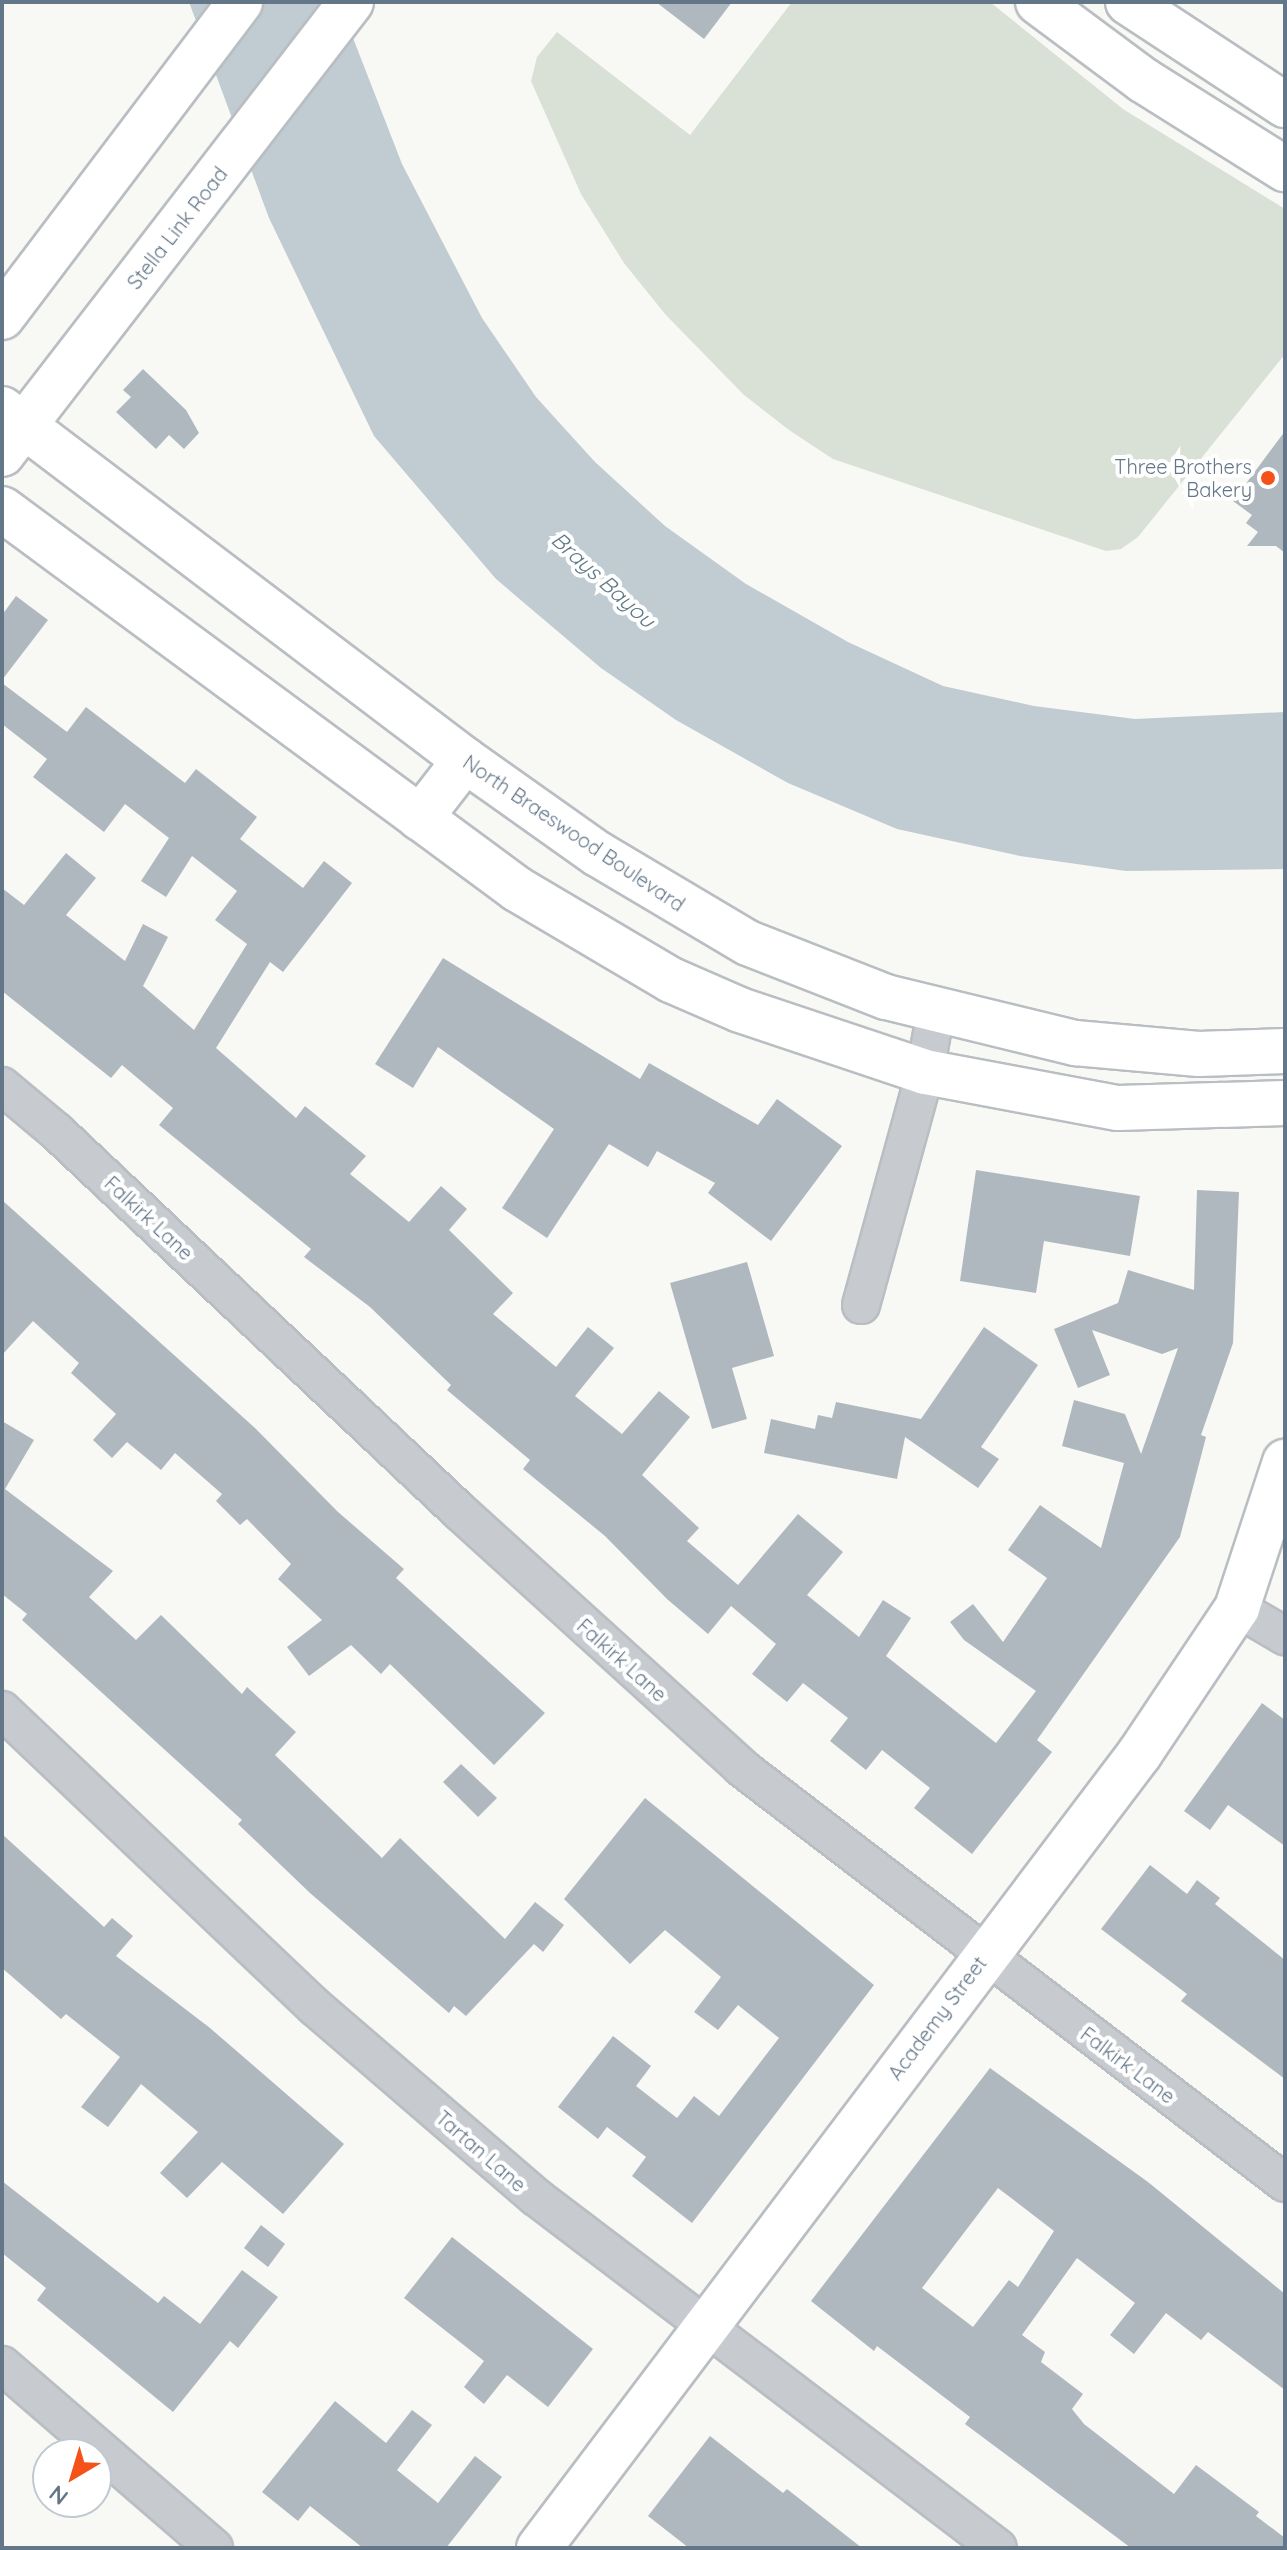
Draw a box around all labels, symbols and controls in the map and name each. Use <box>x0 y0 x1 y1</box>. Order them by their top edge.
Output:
street label: Stella Link Road <box>122 162 232 294</box>
place label: Three Brothers Bakery <box>1114 454 1252 501</box>
marker: Three Brothers Bakery <box>1259 469 1277 487</box>
water label: Brays Bayou <box>546 527 660 633</box>
street label: North Braeswood Boulevard <box>459 750 689 916</box>
street label: Falkirk Lane <box>100 1171 198 1265</box>
street label: Falkirk Lane <box>572 1614 672 1706</box>
street label: Academy Street <box>883 1951 991 2085</box>
street label: Falkirk Lane <box>1076 2022 1180 2108</box>
street label: Tartan Lane <box>431 2105 531 2197</box>
north arrow <box>32 2438 112 2518</box>
text: N <box>43 2479 73 2511</box>

